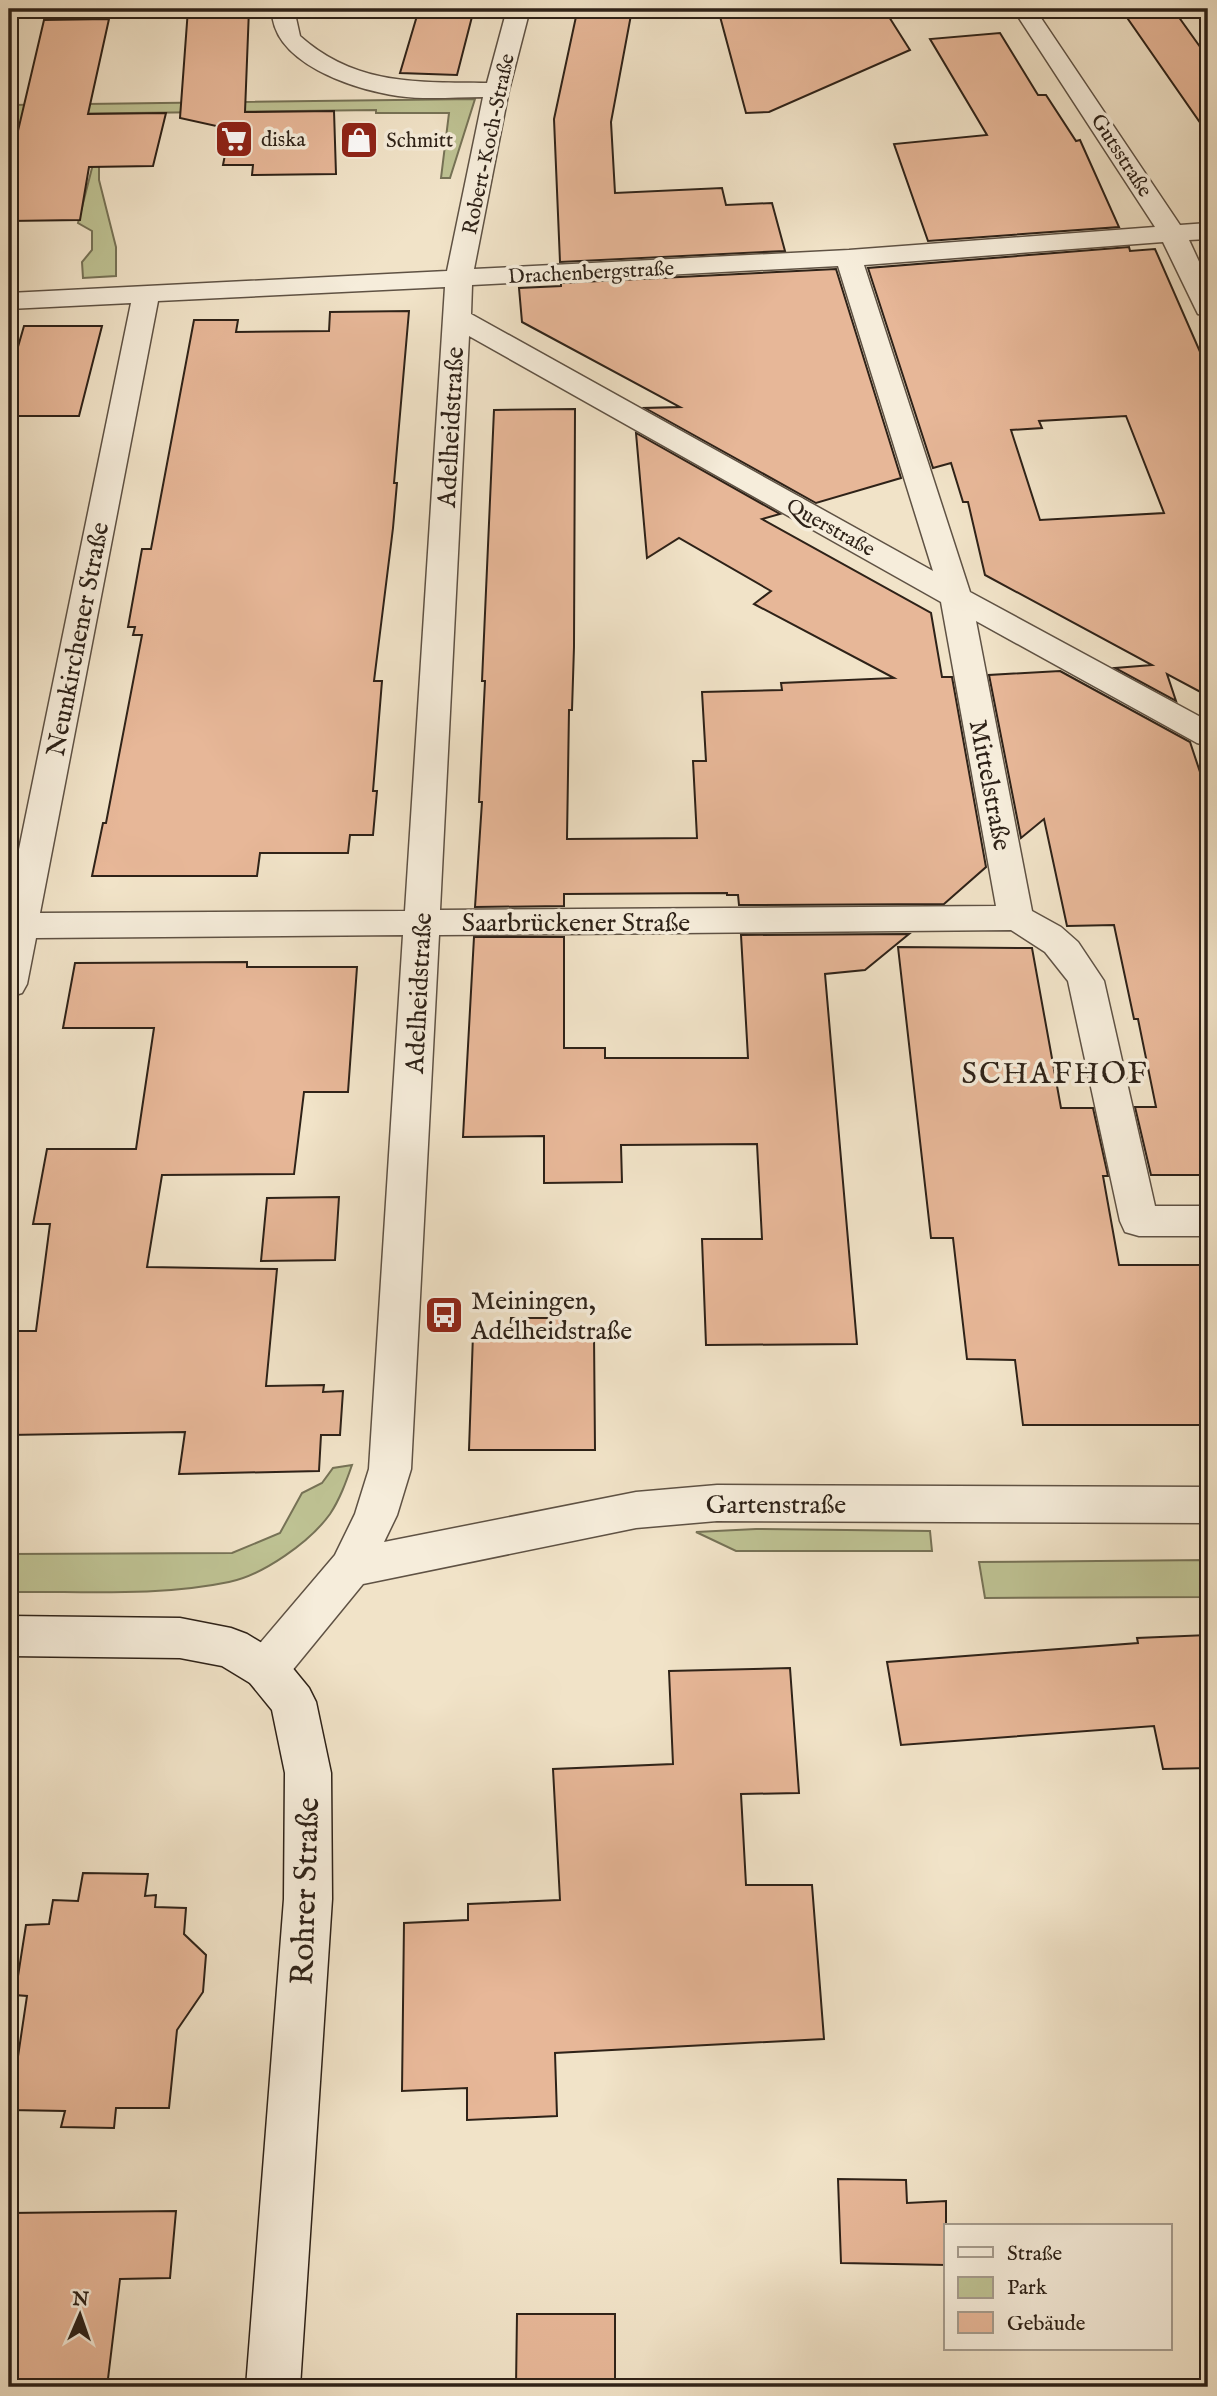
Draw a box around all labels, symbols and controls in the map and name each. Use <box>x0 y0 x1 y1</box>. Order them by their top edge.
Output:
street label: Robert-Koch-Straße <box>457 51 522 237</box>
street label: Gutsstraße <box>1084 109 1158 203</box>
supermarket icon: diska <box>213 118 255 160</box>
shop icon: Schmitt <box>338 119 380 161</box>
place label: diska <box>261 127 306 154</box>
place label: Schmitt <box>386 128 453 155</box>
street label: Drachenbergstraße <box>507 256 675 291</box>
street label: Adelheidstraße <box>431 346 472 509</box>
street label: Querstraße <box>781 493 880 564</box>
street label: Neunkirchener Straße <box>40 519 117 759</box>
street label: Mittelstraße <box>961 717 1018 853</box>
street label: Saarbrückener Straße <box>462 907 690 940</box>
street label: Adelheidstraße <box>399 912 440 1075</box>
district label: SCHAFHOF <box>962 1056 1148 1094</box>
place label: Meiningen, Adelheidstraße <box>470 1285 632 1348</box>
bus stop icon: Meiningen, Adelheidstraße <box>423 1294 465 1336</box>
street label: Gartenstraße <box>706 1489 846 1522</box>
street label: Rohrer Straße <box>283 1797 330 1986</box>
legend <box>944 2224 1172 2350</box>
text: Straße <box>1007 2241 1063 2268</box>
text: Park <box>1007 2275 1048 2302</box>
north arrow <box>46 2280 116 2350</box>
text: N <box>71 2288 90 2312</box>
text: Gebäude <box>1007 2311 1086 2338</box>

